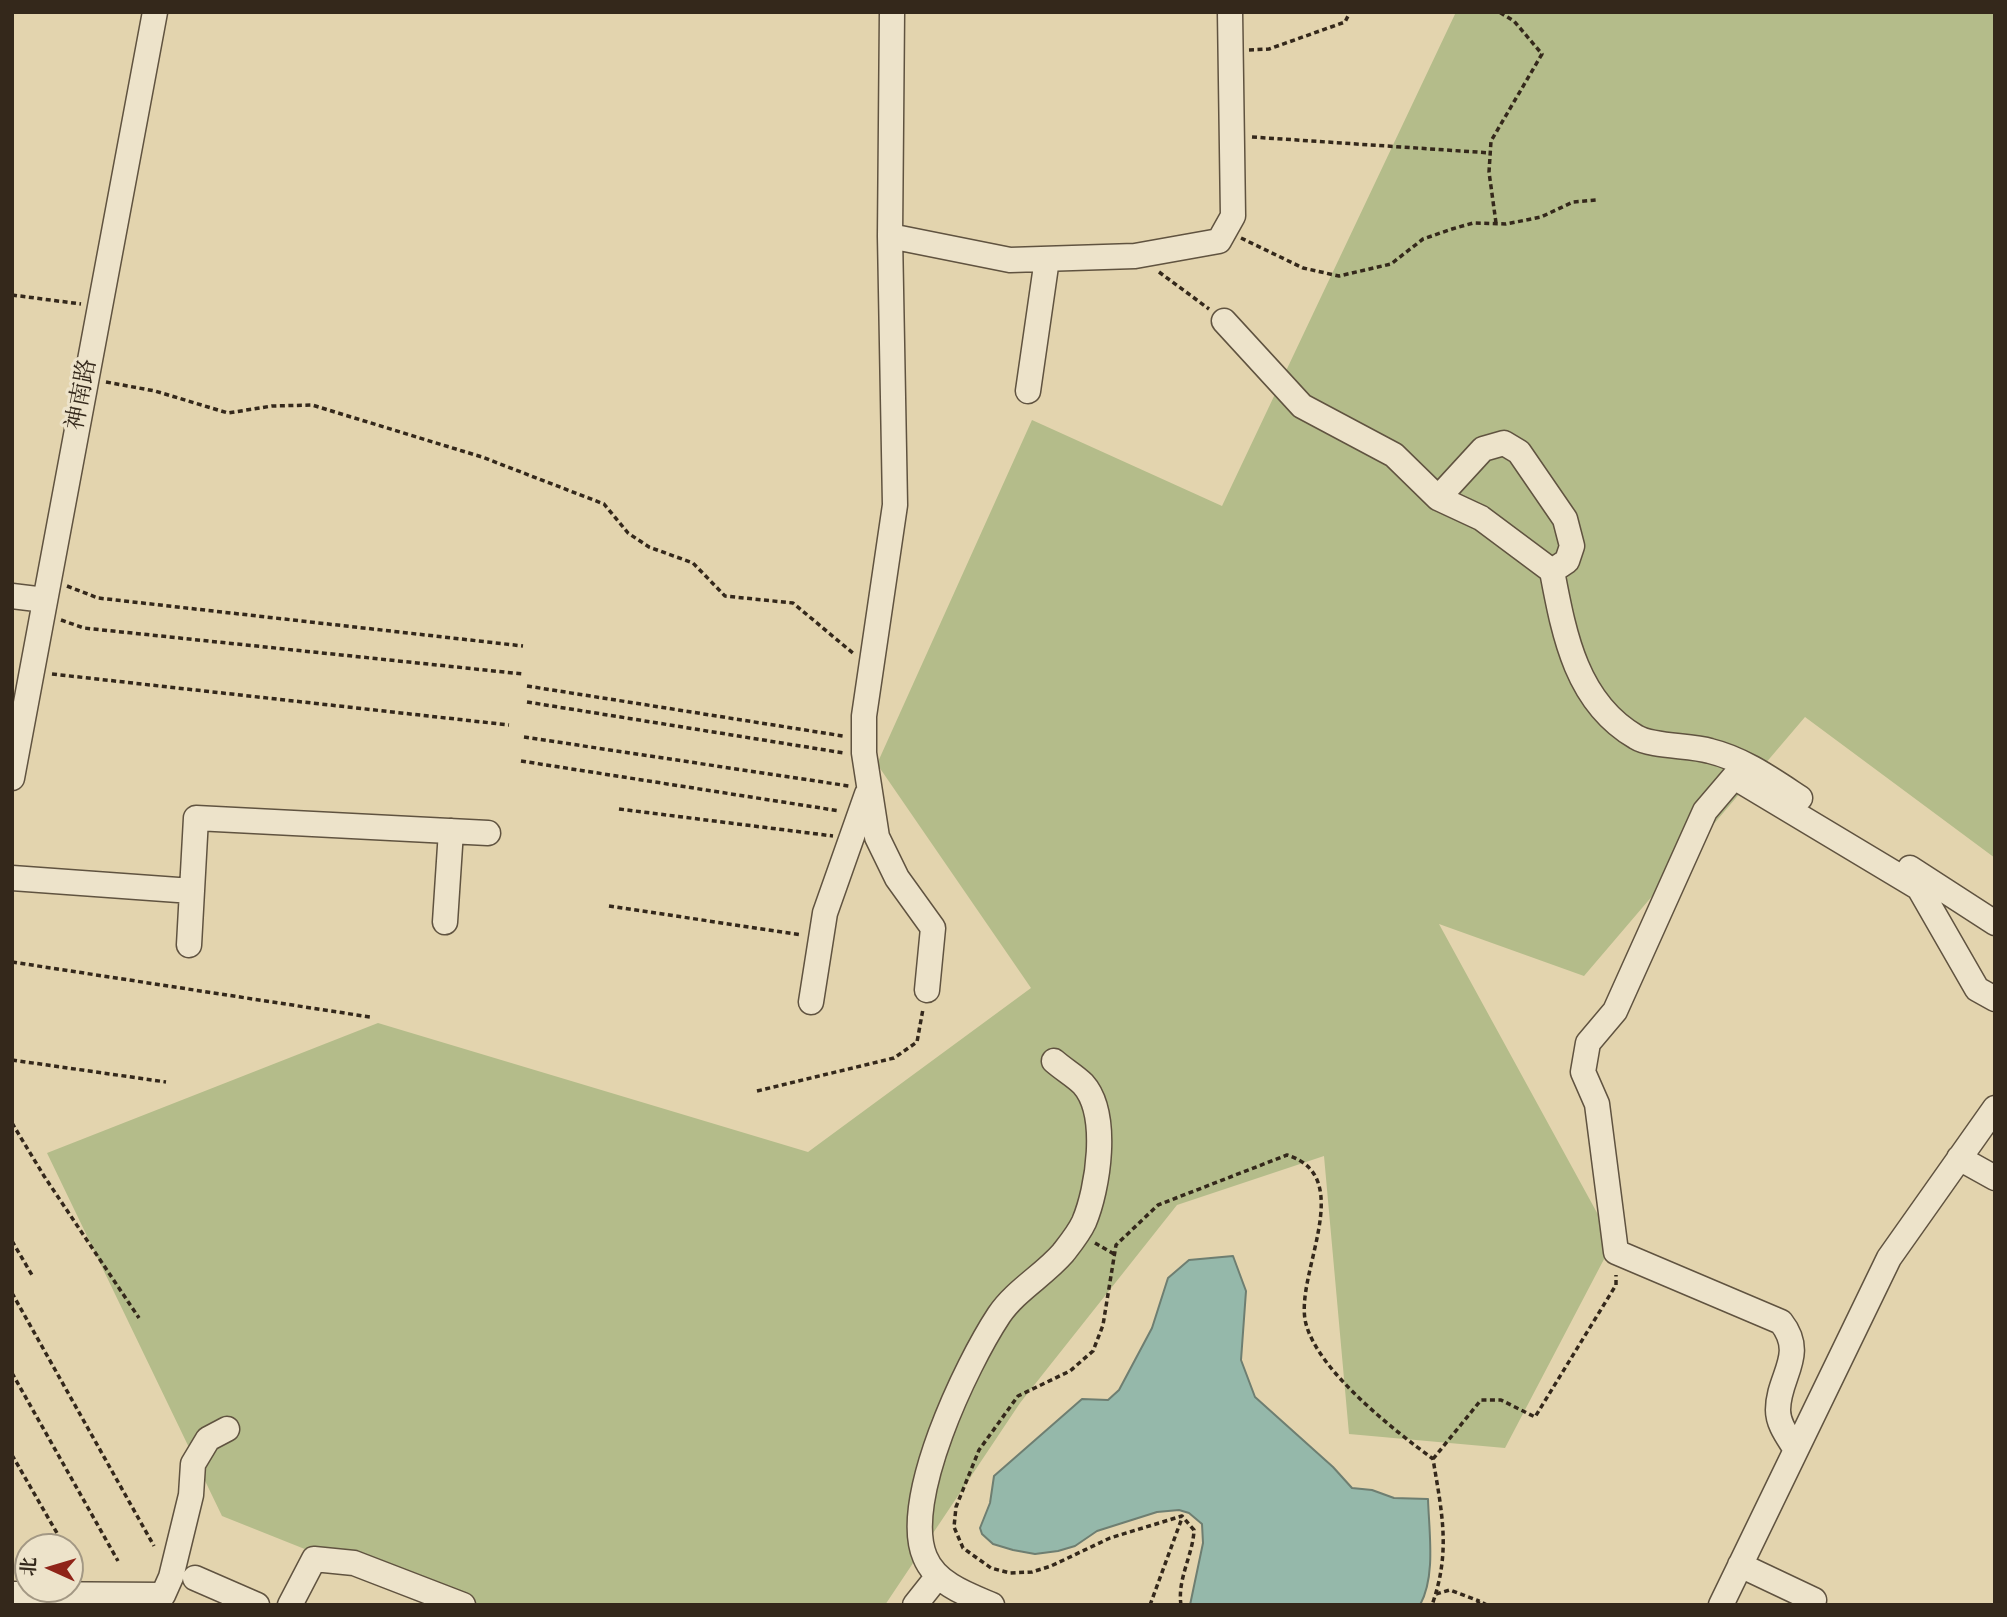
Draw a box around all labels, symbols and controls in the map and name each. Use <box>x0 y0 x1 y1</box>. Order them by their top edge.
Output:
street label: 神南路 <box>63 357 105 433</box>
north arrow <box>14 1533 84 1603</box>
text: 北 <box>16 1556 44 1577</box>

